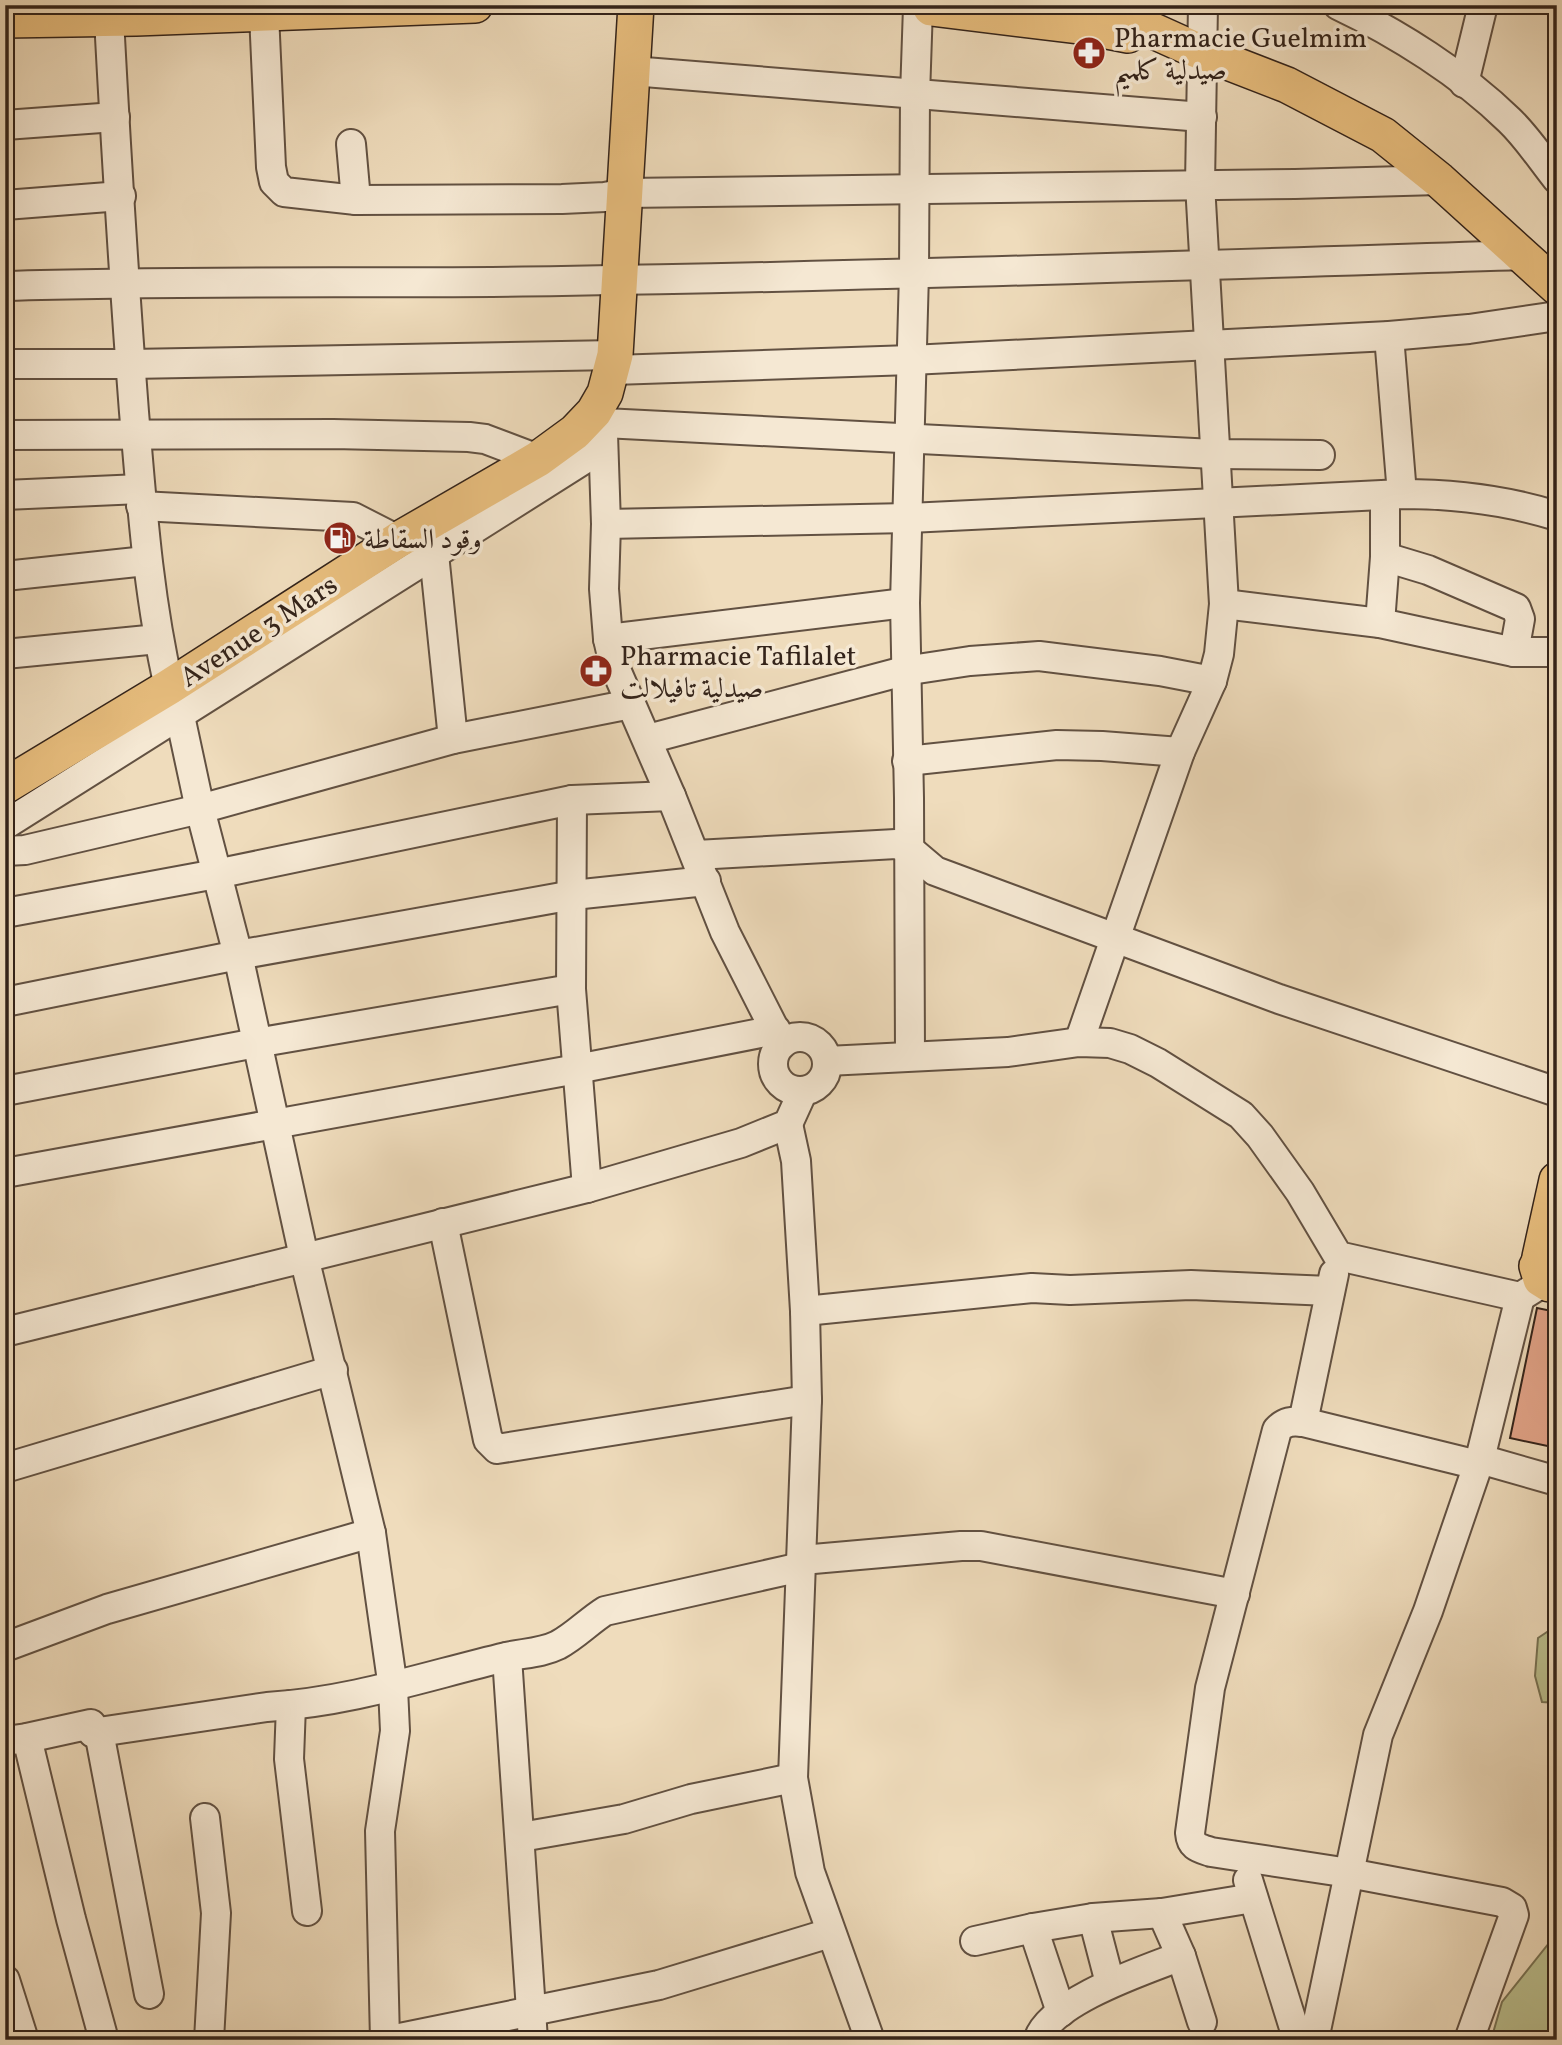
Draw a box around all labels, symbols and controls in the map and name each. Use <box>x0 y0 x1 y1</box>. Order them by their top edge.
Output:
place label: Pharmacie Guelmim صيدلية كلميم <box>1114 20 1367 97</box>
pharmacy icon: Pharmacie Guelmim صيدلية كلميم <box>1070 34 1108 72</box>
fuel station icon: وقود السقاطة <box>321 519 359 557</box>
place label: وقود السقاطة <box>364 521 482 560</box>
street label: Avenue 3 Mars <box>173 566 346 698</box>
place label: Pharmacie Tafilalet صيدلية تافيلالت <box>620 638 856 709</box>
pharmacy icon: Pharmacie Tafilalet صيدلية تافيلالت <box>577 652 615 690</box>

